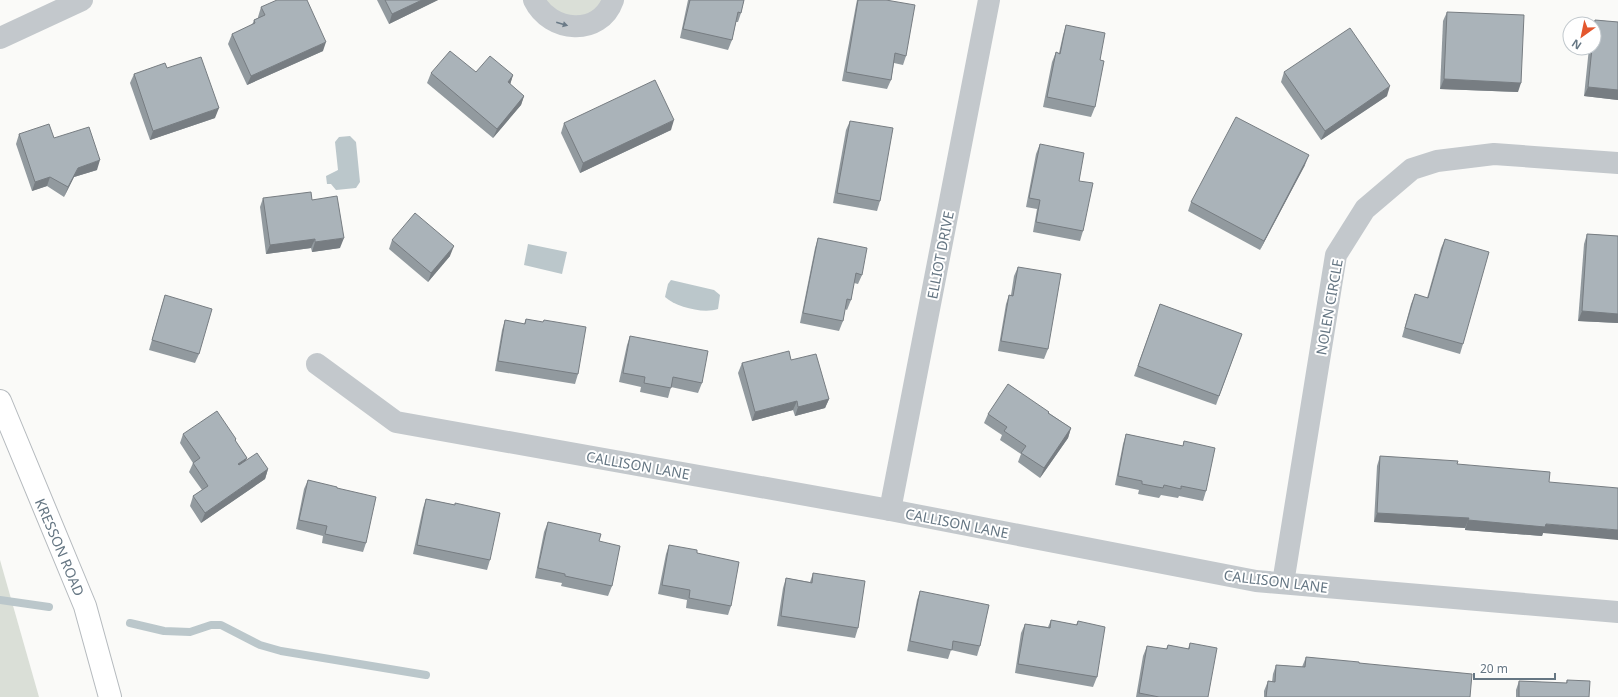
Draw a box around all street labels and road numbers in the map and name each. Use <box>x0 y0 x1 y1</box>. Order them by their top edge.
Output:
street label: ELLIOT DRIVE <box>922 210 958 300</box>
street label: NOLEN CIRCLE <box>1311 257 1347 357</box>
street label: CALLISON LANE <box>585 447 691 483</box>
street label: KRESSON ROAD <box>31 495 89 599</box>
street label: CALLISON LANE <box>904 504 1010 542</box>
street label: CALLISON LANE <box>1223 565 1329 597</box>

